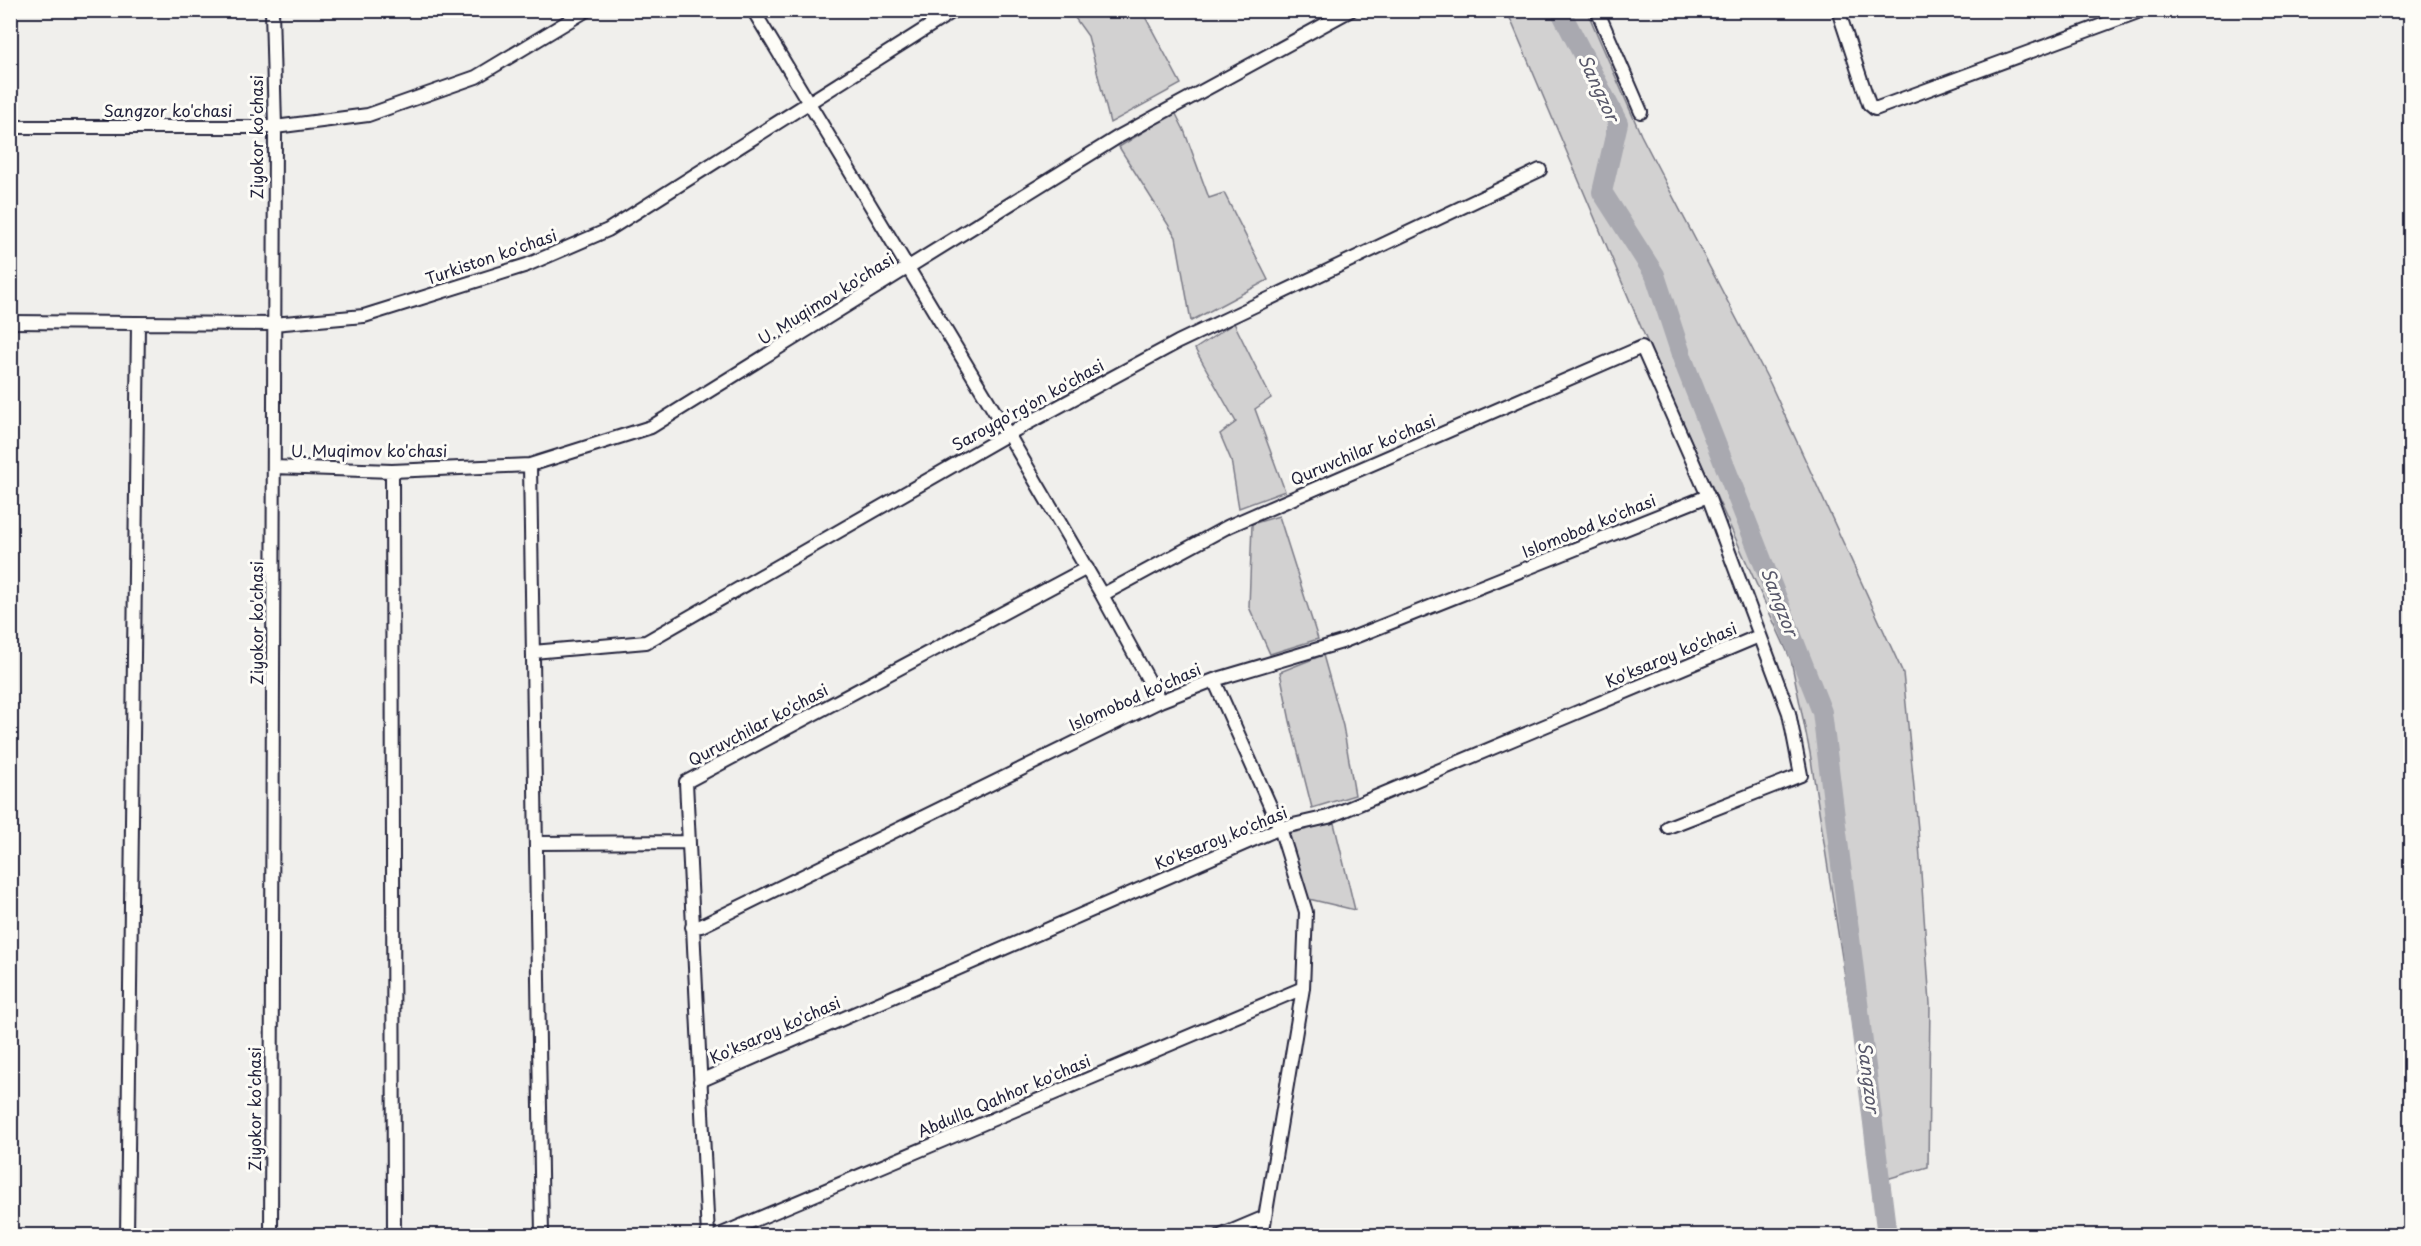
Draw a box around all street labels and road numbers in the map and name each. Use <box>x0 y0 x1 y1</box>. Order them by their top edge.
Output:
street label: Ziyokor ko'chasi <box>244 75 268 199</box>
street label: Sangzor ko'chasi <box>103 98 233 122</box>
street label: Turkiston ko'chasi <box>422 222 560 290</box>
street label: U. Muqimov ko'chasi <box>753 246 898 350</box>
street label: Saroyqo'rg'on ko'chasi <box>947 352 1108 456</box>
street label: Quruvchilar ko'chasi <box>1286 408 1439 491</box>
street label: U. Muqimov ko'chasi <box>291 438 447 462</box>
street label: Islomobod ko'chasi <box>1518 487 1659 563</box>
street label: Ziyokor ko'chasi <box>244 561 268 685</box>
street label: Ko'ksaroy ko'chasi <box>1601 615 1740 693</box>
street label: Islomobod ko'chasi <box>1065 656 1204 736</box>
street label: Quruvchilar ko'chasi <box>683 677 832 771</box>
street label: Ko'ksaroy ko'chasi <box>1151 800 1291 875</box>
street label: Ko'ksaroy ko'chasi <box>705 989 844 1069</box>
street label: Ziyokor ko'chasi <box>242 1047 266 1171</box>
street label: Abdulla Qahhor ko'chasi <box>913 1048 1094 1142</box>

